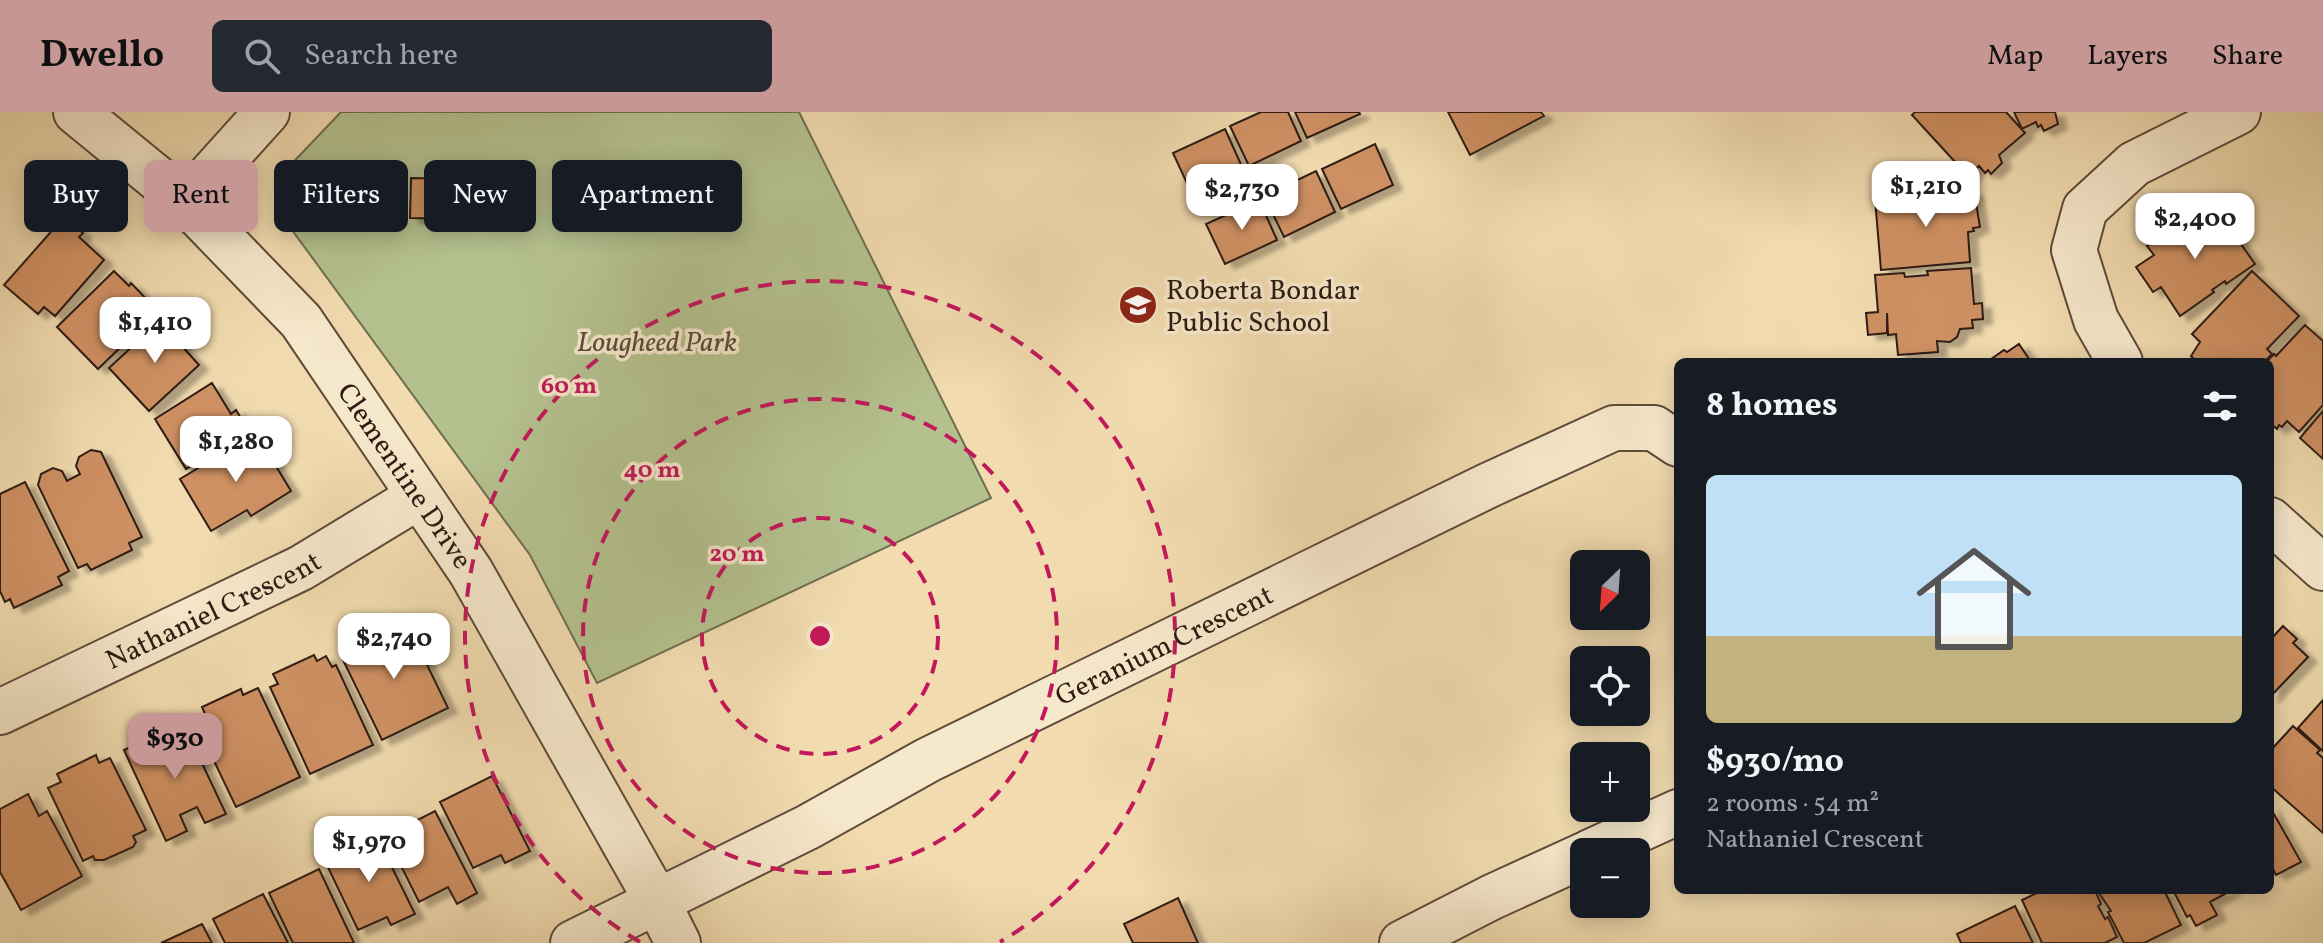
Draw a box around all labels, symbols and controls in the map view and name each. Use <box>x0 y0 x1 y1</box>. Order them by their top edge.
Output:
search box <box>212 20 772 92</box>
text: Dwello <box>40 30 164 83</box>
icon: search <box>240 34 284 78</box>
text: Search here <box>304 35 458 77</box>
text: Map <box>1987 37 2043 76</box>
text: Layers <box>2087 37 2168 76</box>
text: Share <box>2212 37 2283 76</box>
chip: Buy <box>24 160 128 232</box>
chip: Rent <box>144 160 258 232</box>
chip: Filters <box>274 160 408 232</box>
chip: New <box>424 160 536 232</box>
chip: Apartment <box>552 160 742 232</box>
pin: $1,210 <box>1861 161 1991 229</box>
pin: $2,730 <box>1177 164 1307 232</box>
text: $1,210 <box>1890 169 1962 205</box>
text: $2,730 <box>1204 172 1280 208</box>
pin: $2,400 <box>2130 193 2260 261</box>
text: $2,400 <box>2153 201 2237 237</box>
place label: Roberta Bondar Public School <box>1166 272 1360 343</box>
school or university icon: Roberta Bondar Public School <box>1117 284 1159 326</box>
pin: $1,410 <box>90 297 220 365</box>
text: $1,410 <box>118 305 192 341</box>
park label: Lougheed Park <box>577 324 737 363</box>
text: 60 m <box>541 370 597 404</box>
street label: Clementine Drive <box>326 376 480 578</box>
text: 8 homes <box>1706 383 1838 430</box>
icon: filters <box>2198 384 2242 428</box>
pin: $1,280 <box>171 416 301 484</box>
text: $1,280 <box>198 424 274 460</box>
text: 40 m <box>624 454 680 488</box>
icon: home <box>1902 527 2046 671</box>
text: 20 m <box>709 538 765 572</box>
street label: Nathaniel Crescent <box>100 543 329 681</box>
north arrow <box>1570 550 1650 630</box>
map controls <box>1570 550 1650 918</box>
street label: Geranium Crescent <box>1049 577 1280 717</box>
pin: $2,740 <box>329 613 459 681</box>
text: $2,740 <box>356 621 432 657</box>
centre of rings <box>806 622 834 650</box>
button: locate <box>1570 646 1650 726</box>
pin: $930 <box>128 713 222 781</box>
text: $930 <box>146 721 204 757</box>
text: $930/mo <box>1706 739 1844 786</box>
button: + <box>1570 742 1650 822</box>
text: 2 rooms · 54 m² <box>1706 786 1879 822</box>
pin: $1,970 <box>304 816 434 884</box>
text: Nathaniel Crescent <box>1706 822 1924 858</box>
text: $1,970 <box>332 824 406 860</box>
button: − <box>1570 838 1650 918</box>

